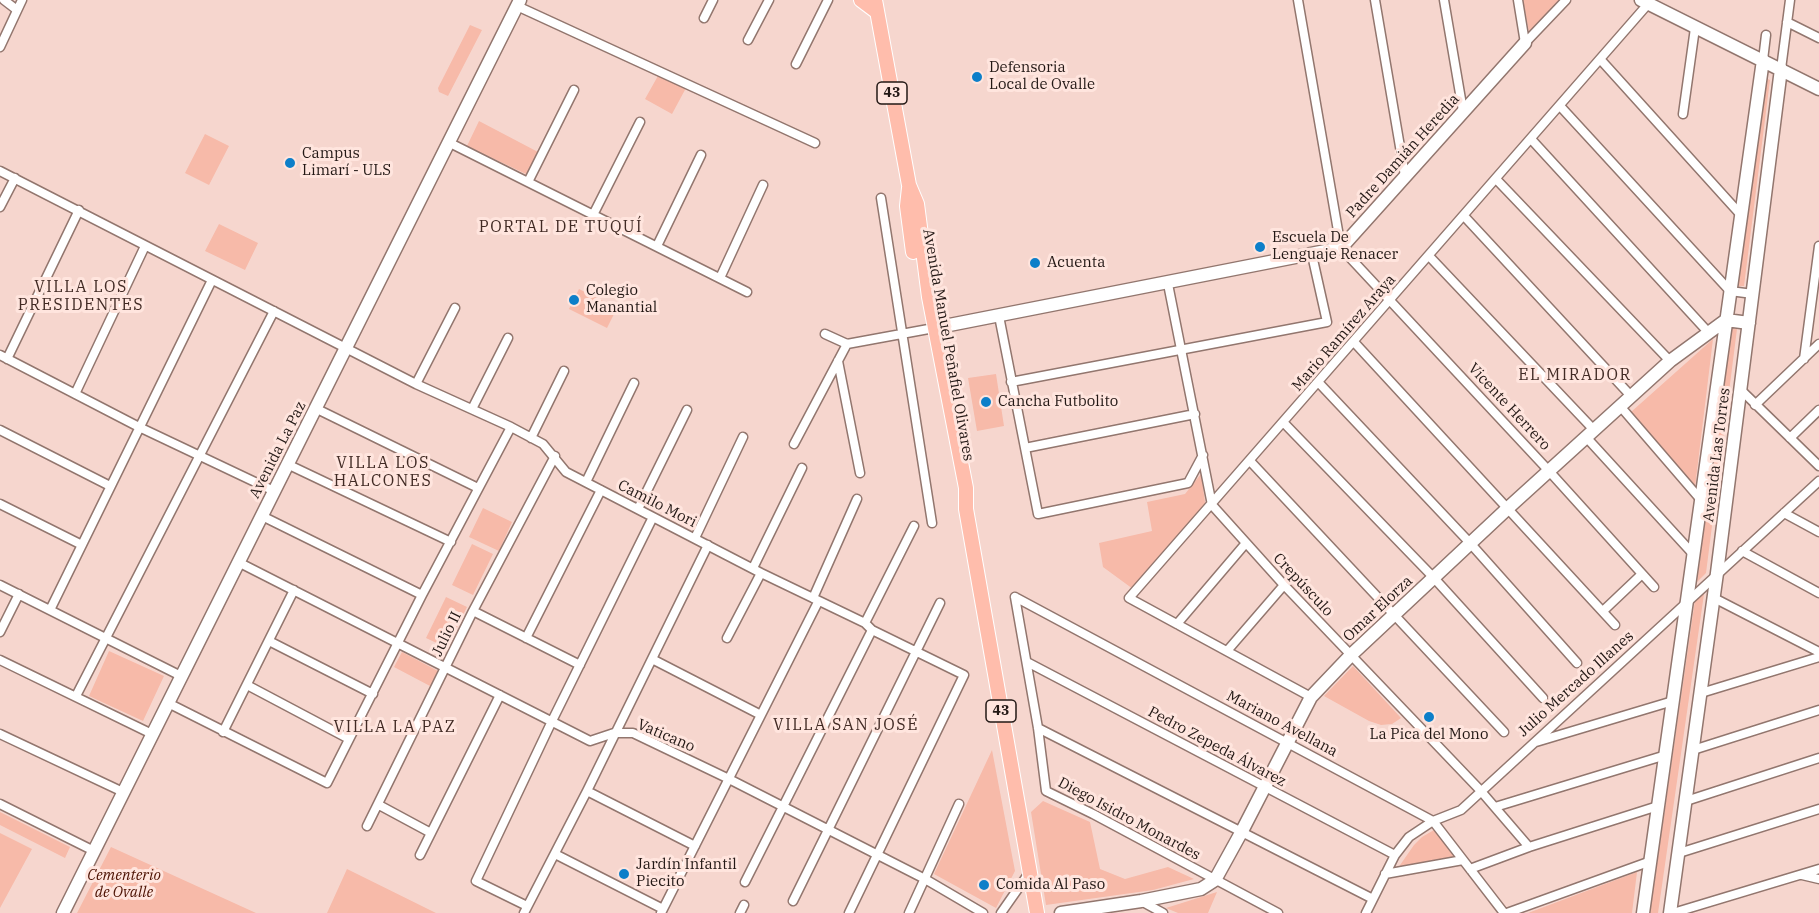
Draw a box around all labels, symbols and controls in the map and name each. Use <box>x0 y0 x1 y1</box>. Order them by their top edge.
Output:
place label: Defensoria Local de Ovalle <box>989 59 1095 94</box>
marker: Defensoria Local de Ovalle <box>970 70 984 84</box>
road number: 43 <box>877 82 907 104</box>
street label: Padre Damián Heredia <box>1343 90 1463 222</box>
place label: Campus Limarí - ULS <box>302 145 391 180</box>
marker: Campus Limarí - ULS <box>283 156 297 170</box>
district label: PORTAL DE TUQUÍ <box>479 217 643 237</box>
street label: Avenida Manuel Peñafiel Olivares <box>919 228 977 462</box>
place label: Escuela De Lenguaje Renacer <box>1272 229 1398 264</box>
marker: Escuela De Lenguaje Renacer <box>1253 240 1267 254</box>
place label: Acuenta <box>1047 254 1105 272</box>
marker: Acuenta <box>1028 256 1042 270</box>
street label: Mario Ramírez Araya <box>1288 271 1400 395</box>
district label: VILLA LOS PRESIDENTES <box>18 277 144 315</box>
place label: Colegio Manantial <box>586 282 657 317</box>
marker: Colegio Manantial <box>567 293 581 307</box>
street label: Vicente Herrero <box>1464 360 1554 454</box>
district label: EL MIRADOR <box>1518 365 1632 385</box>
street label: Avenida Las Torres <box>1700 387 1734 523</box>
place label: Cancha Futbolito <box>998 393 1118 411</box>
marker: Cancha Futbolito <box>979 395 993 409</box>
street label: Avenida La Paz <box>246 398 310 502</box>
district label: VILLA LOS HALCONES <box>334 453 432 491</box>
street label: Camilo Mori <box>615 476 699 532</box>
street label: Crepúsculo <box>1269 550 1337 620</box>
street label: Omar Elorza <box>1340 572 1416 646</box>
street label: Julio II <box>428 609 466 659</box>
street label: Julio Mercado Illanes <box>1515 627 1637 741</box>
street label: Mariano Avellana <box>1223 687 1341 761</box>
road number: 43 <box>986 700 1016 722</box>
street label: Pedro Zepeda Álvarez <box>1145 703 1289 791</box>
marker: La Pica del Mono <box>1422 710 1436 724</box>
district label: VILLA SAN JOSÉ <box>773 715 919 735</box>
street label: Vaticano <box>634 716 698 756</box>
district label: VILLA LA PAZ <box>334 717 456 737</box>
place label: La Pica del Mono <box>1370 726 1488 744</box>
street label: Diego Isidro Monardes <box>1055 774 1203 864</box>
place label: Jardín Infantil Piecito <box>636 856 737 891</box>
park label: Cementerio de Ovalle <box>87 867 161 902</box>
marker: Jardín Infantil Piecito <box>617 867 631 881</box>
place label: Comida Al Paso <box>996 876 1105 894</box>
marker: Comida Al Paso <box>977 878 991 892</box>

